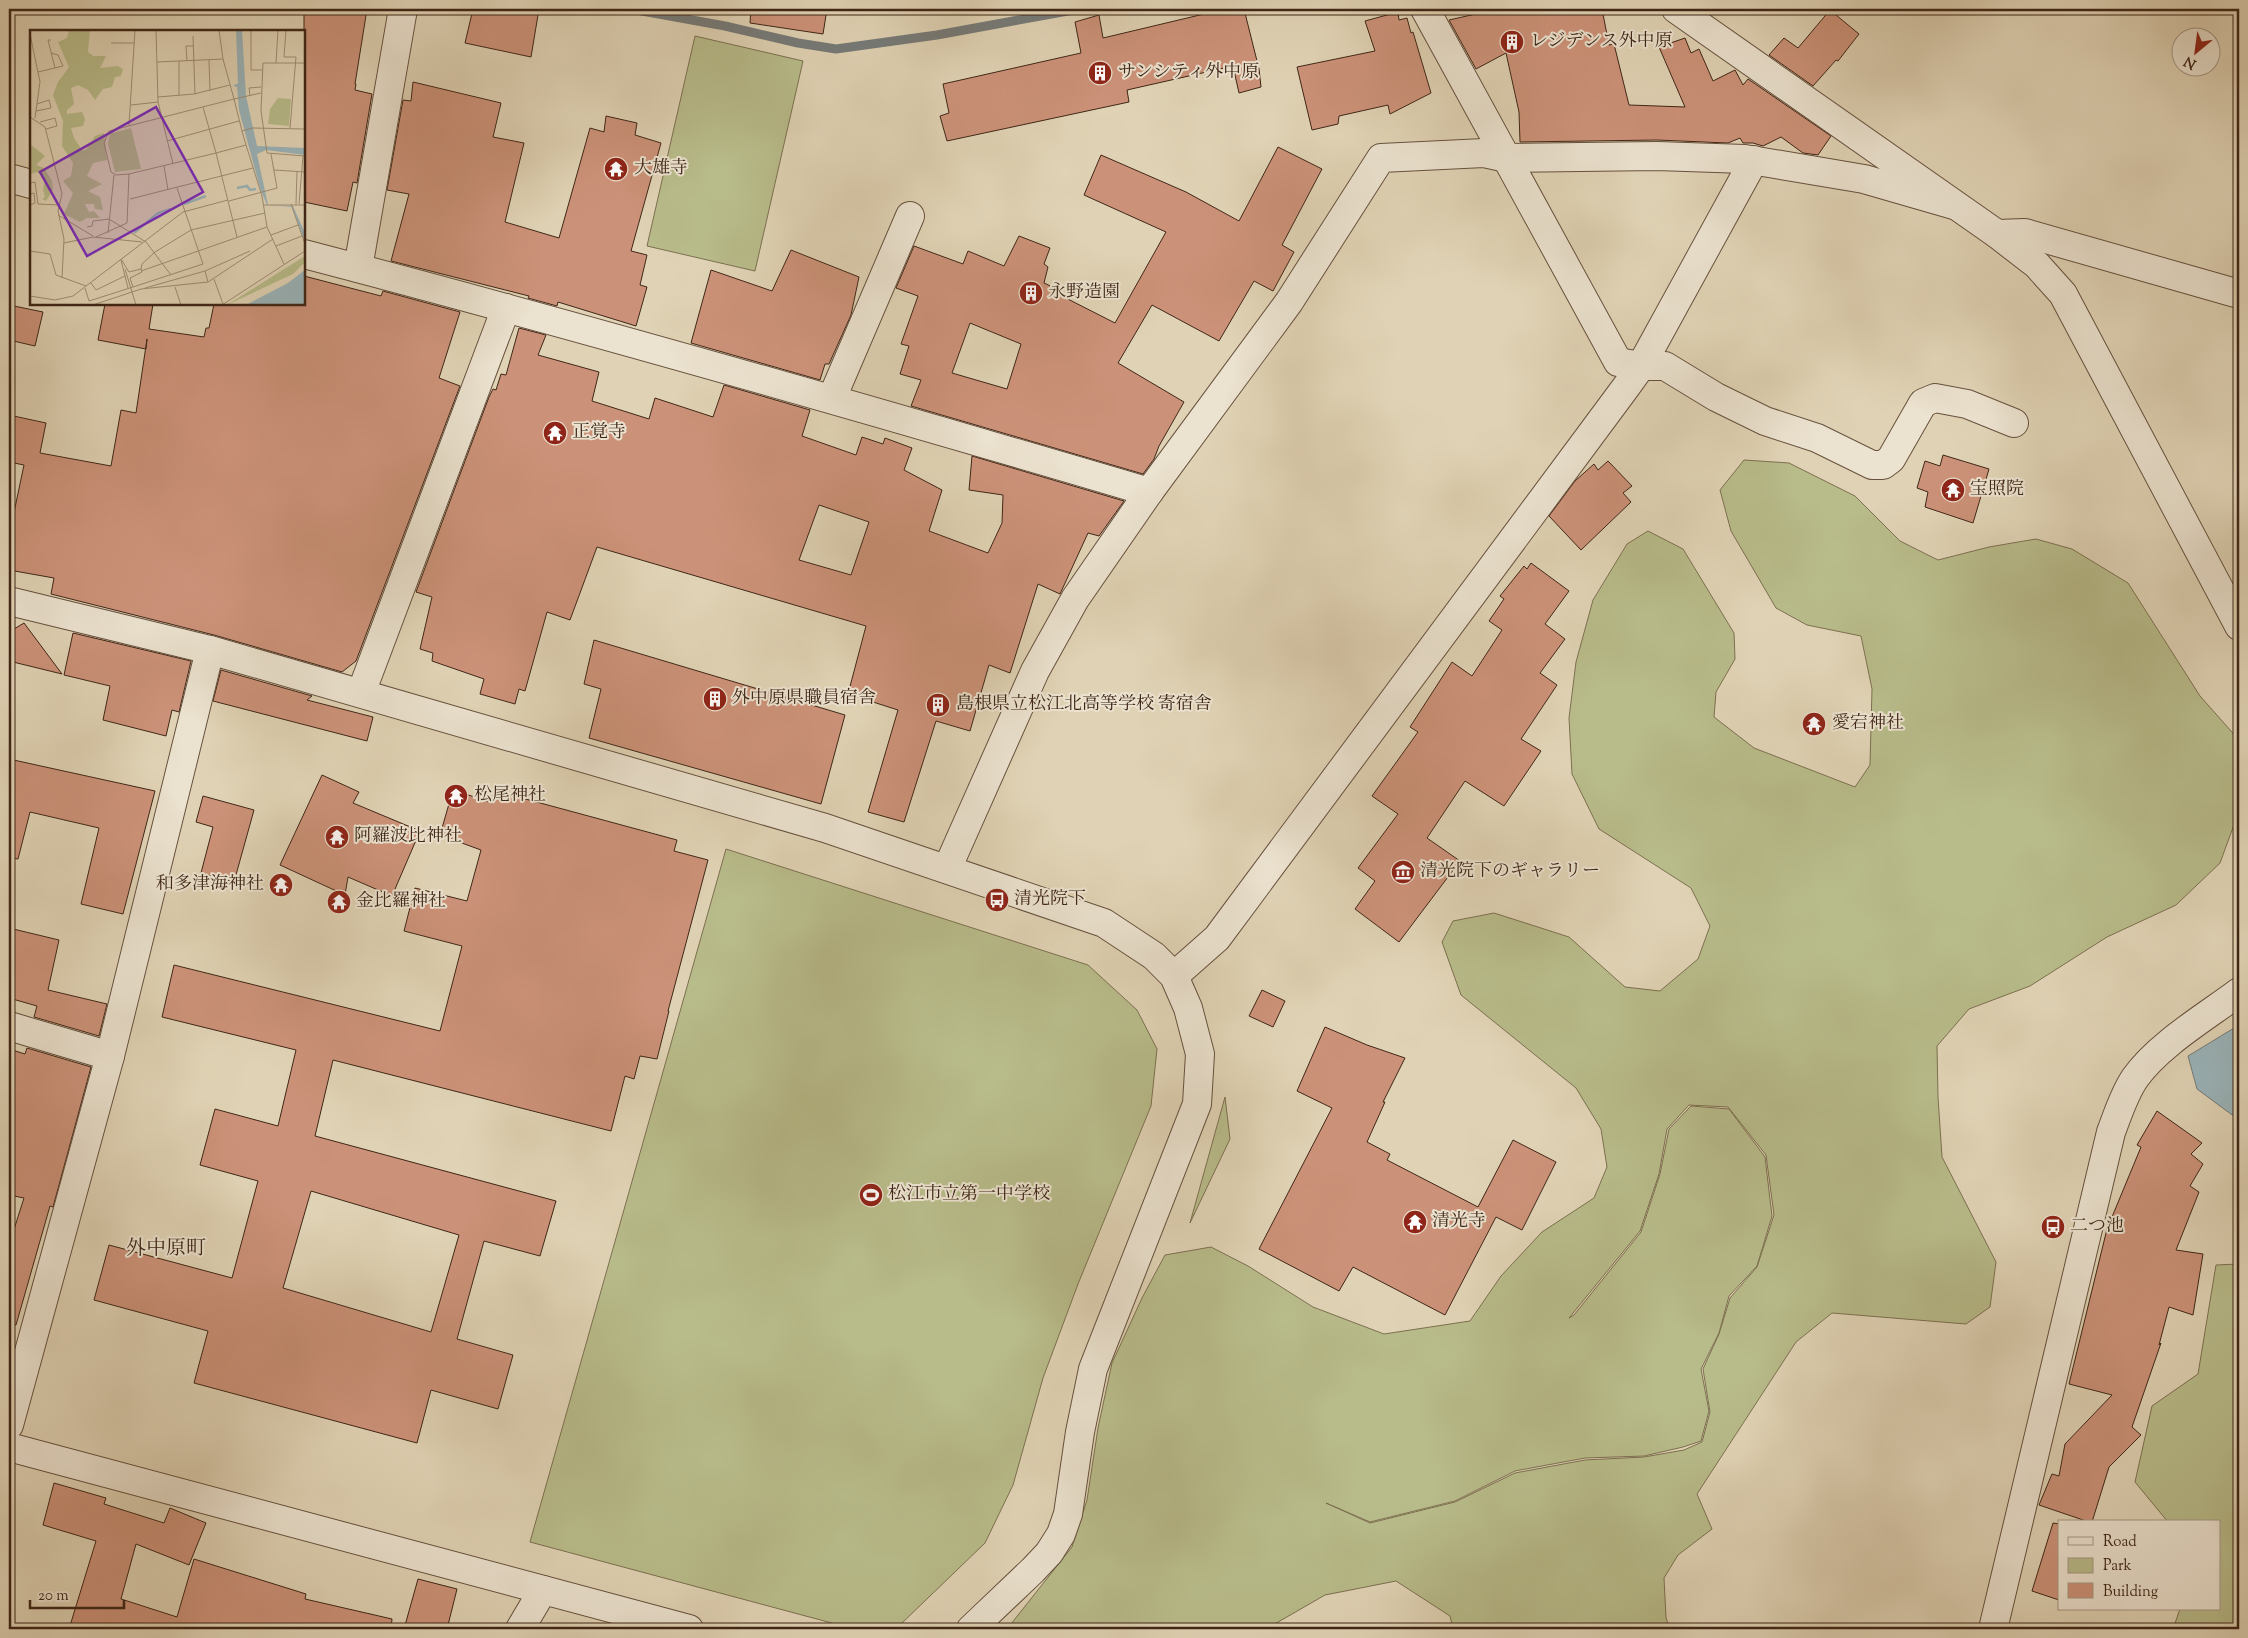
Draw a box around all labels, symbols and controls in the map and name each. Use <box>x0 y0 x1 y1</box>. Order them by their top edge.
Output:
north arrow <box>2170 28 2220 78</box>
building icon: レジデンス外中原 <box>1499 29 1525 55</box>
place label: レジデンス外中原 <box>1530 29 1673 55</box>
inset map <box>30 30 305 305</box>
text: N <box>2181 50 2200 73</box>
building icon: サンシティ外中原 <box>1087 60 1113 86</box>
place label: サンシティ外中原 <box>1118 60 1259 86</box>
temple icon: 大雄寺 <box>603 156 629 182</box>
place label: 大雄寺 <box>634 156 688 182</box>
building icon: 永野造園 <box>1018 280 1044 306</box>
place label: 永野造園 <box>1048 280 1120 306</box>
temple icon: 正覚寺 <box>542 420 568 446</box>
place label: 正覚寺 <box>572 420 626 446</box>
temple icon: 宝照院 <box>1940 477 1966 503</box>
place label: 宝照院 <box>1970 477 2024 503</box>
building icon: 外中原県職員宿舎 <box>702 686 728 712</box>
place label: 外中原県職員宿舎 <box>732 686 876 712</box>
building icon: 島根県立松江北高等学校 寄宿舎 <box>925 692 951 718</box>
place label: 島根県立松江北高等学校 寄宿舎 <box>956 692 1212 718</box>
temple icon: 愛宕神社 <box>1801 711 1827 737</box>
place label: 愛宕神社 <box>1832 711 1904 737</box>
temple icon: 松尾神社 <box>443 783 469 809</box>
place label: 松尾神社 <box>474 783 546 809</box>
temple icon: 阿羅波比神社 <box>324 824 350 850</box>
place label: 阿羅波比神社 <box>354 824 462 850</box>
museum icon: 清光院下のギャラリー <box>1390 859 1416 885</box>
place label: 清光院下のギャラリー <box>1420 859 1600 885</box>
place label: 和多津海神社 <box>156 872 264 898</box>
temple icon: 和多津海神社 <box>268 872 294 898</box>
bus stop icon: 清光院下 <box>984 887 1010 913</box>
place label: 清光院下 <box>1014 887 1086 913</box>
temple icon: 金比羅神社 <box>326 889 352 915</box>
place label: 金比羅神社 <box>356 889 446 915</box>
sports icon: 松江市立第一中学校 <box>858 1182 884 1208</box>
place label: 松江市立第一中学校 <box>888 1182 1050 1208</box>
temple icon: 清光寺 <box>1402 1209 1428 1235</box>
place label: 清光寺 <box>1432 1209 1486 1235</box>
bus stop icon: 二つ池 <box>2040 1214 2066 1240</box>
place label: 二つ池 <box>2070 1214 2124 1240</box>
district label: 外中原町 <box>126 1235 206 1264</box>
legend <box>2058 1520 2220 1610</box>
text: Road <box>2103 1532 2137 1553</box>
text: Park <box>2103 1556 2132 1577</box>
scale bar <box>30 1578 124 1610</box>
text: Building <box>2103 1582 2158 1603</box>
text: 20 m <box>38 1586 69 1607</box>

